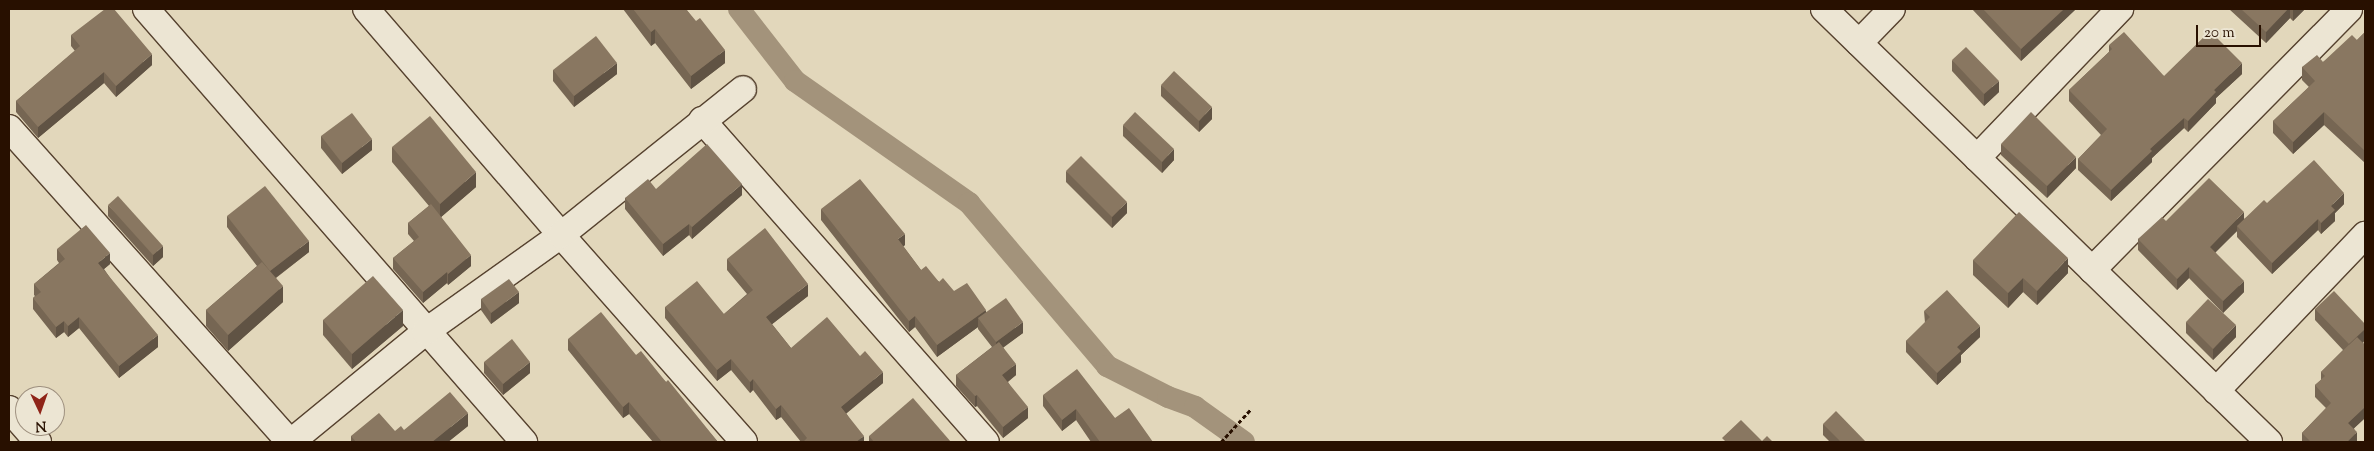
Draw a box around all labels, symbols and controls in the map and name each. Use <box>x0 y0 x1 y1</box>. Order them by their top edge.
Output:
scale bar <box>2199 15 2264 47</box>
text: 20 m <box>2204 23 2235 44</box>
north arrow <box>15 386 65 436</box>
text: N <box>35 415 47 435</box>

